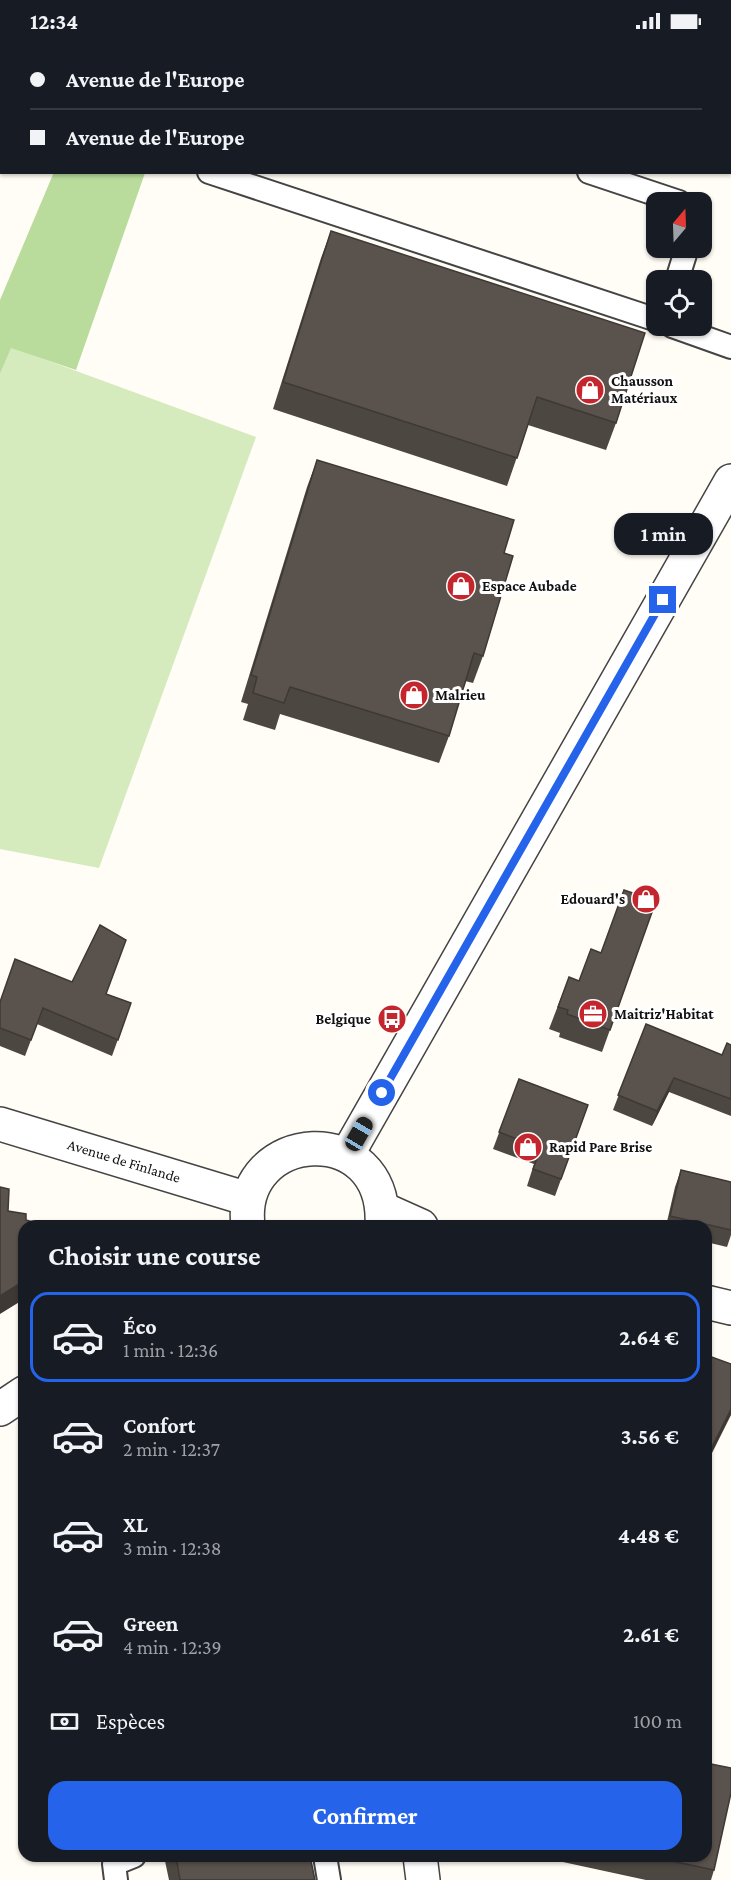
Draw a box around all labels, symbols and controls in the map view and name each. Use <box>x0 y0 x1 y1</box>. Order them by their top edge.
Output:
text: 12:34 <box>30 9 78 34</box>
text: Avenue de l'Europe <box>66 67 244 92</box>
text: Avenue de l'Europe <box>66 125 244 150</box>
north arrow <box>646 192 712 258</box>
map controls <box>646 192 712 336</box>
button: locate <box>646 270 712 336</box>
place label: Chausson Matériaux <box>611 373 678 406</box>
shop icon: Chausson Matériaux <box>574 374 606 406</box>
callout: 1 min <box>614 513 712 555</box>
text: 1 min <box>641 523 686 545</box>
shop icon: Espace Aubade <box>445 570 477 602</box>
place label: Espace Aubade <box>482 578 577 594</box>
route end <box>649 586 676 613</box>
shop icon: Malrieu <box>398 679 430 711</box>
place label: Malrieu <box>435 687 486 703</box>
shop icon: Edouard's <box>630 883 662 915</box>
place label: Edouard's <box>561 891 625 907</box>
office icon: Maitriz'Habitat <box>577 998 609 1030</box>
bus stop icon: Belgique <box>376 1003 408 1035</box>
place label: Maitriz'Habitat <box>614 1006 714 1022</box>
place label: Belgique <box>315 1011 371 1027</box>
route start <box>368 1079 395 1106</box>
car <box>342 1114 376 1154</box>
shop icon: Rapid Pare Brise <box>512 1131 544 1163</box>
street label: Avenue de Finlande <box>66 1136 183 1186</box>
place label: Rapid Pare Brise <box>549 1139 652 1155</box>
text: Choisir une course <box>48 1241 261 1271</box>
icon: car <box>51 1310 105 1364</box>
text: Éco <box>123 1314 157 1339</box>
text: 2.64 € <box>619 1325 679 1350</box>
text: 1 min · 12:36 <box>123 1339 218 1361</box>
icon: car <box>51 1409 105 1463</box>
text: Confort <box>123 1413 196 1438</box>
text: 3.56 € <box>621 1424 679 1449</box>
text: 2 min · 12:37 <box>123 1438 220 1460</box>
icon: car <box>51 1508 105 1562</box>
text: XL <box>123 1512 148 1537</box>
text: 4.48 € <box>618 1523 679 1548</box>
text: 3 min · 12:38 <box>123 1537 222 1559</box>
icon: car <box>51 1607 105 1661</box>
text: Green <box>123 1611 179 1636</box>
text: 2.61 € <box>623 1622 679 1647</box>
text: 4 min · 12:39 <box>123 1636 222 1658</box>
icon: cash <box>48 1705 81 1738</box>
text: Espèces <box>96 1709 165 1734</box>
text: 100 m <box>633 1710 682 1732</box>
button: Confirmer <box>48 1781 682 1850</box>

